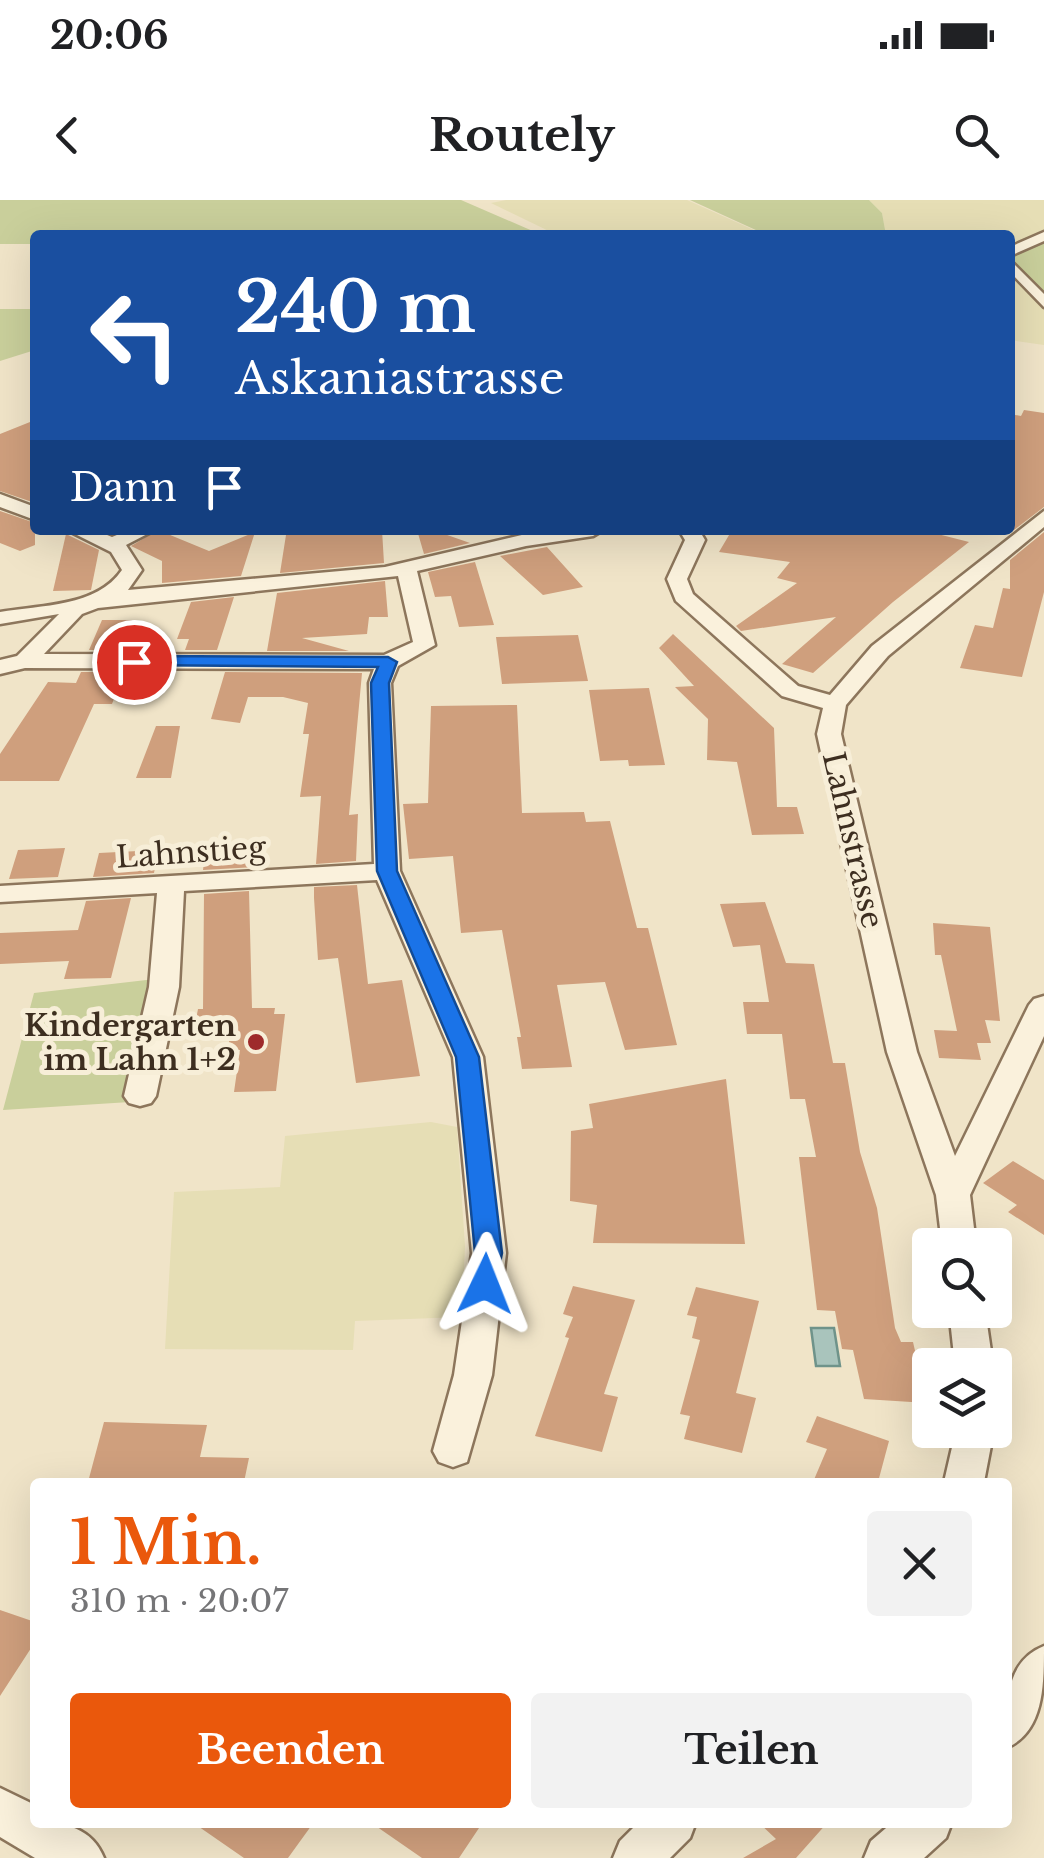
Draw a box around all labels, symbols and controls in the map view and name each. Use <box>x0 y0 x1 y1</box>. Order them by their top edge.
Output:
text: 20:06 <box>50 12 169 59</box>
text: Routely <box>429 107 615 163</box>
icon: back <box>40 108 95 163</box>
icon: search <box>949 108 1004 163</box>
text: 240 m <box>235 264 476 351</box>
icon: left <box>70 270 200 400</box>
text: Askaniastrasse <box>235 350 565 406</box>
icon: arrive <box>197 460 252 515</box>
text: Dann <box>70 464 177 511</box>
pin <box>92 620 177 705</box>
icon: arrive <box>107 635 162 690</box>
street label: Lahnstrasse <box>815 748 891 932</box>
street label: Lahnstieg <box>115 828 268 876</box>
place label: Kindergarten im Lahn 1+2 <box>24 1007 236 1078</box>
marker: Kindergarten im Lahn 1+2 <box>245 1031 267 1053</box>
map controls <box>912 1228 1012 1448</box>
button: search <box>912 1228 1012 1328</box>
position arrow <box>433 1232 537 1336</box>
button: layers <box>912 1348 1012 1448</box>
text: 1 Min. <box>70 1506 262 1580</box>
button: close <box>867 1511 972 1616</box>
text: 310 m · 20:07 <box>70 1581 288 1621</box>
button: Beenden <box>70 1693 511 1808</box>
button: Teilen <box>531 1693 972 1808</box>

